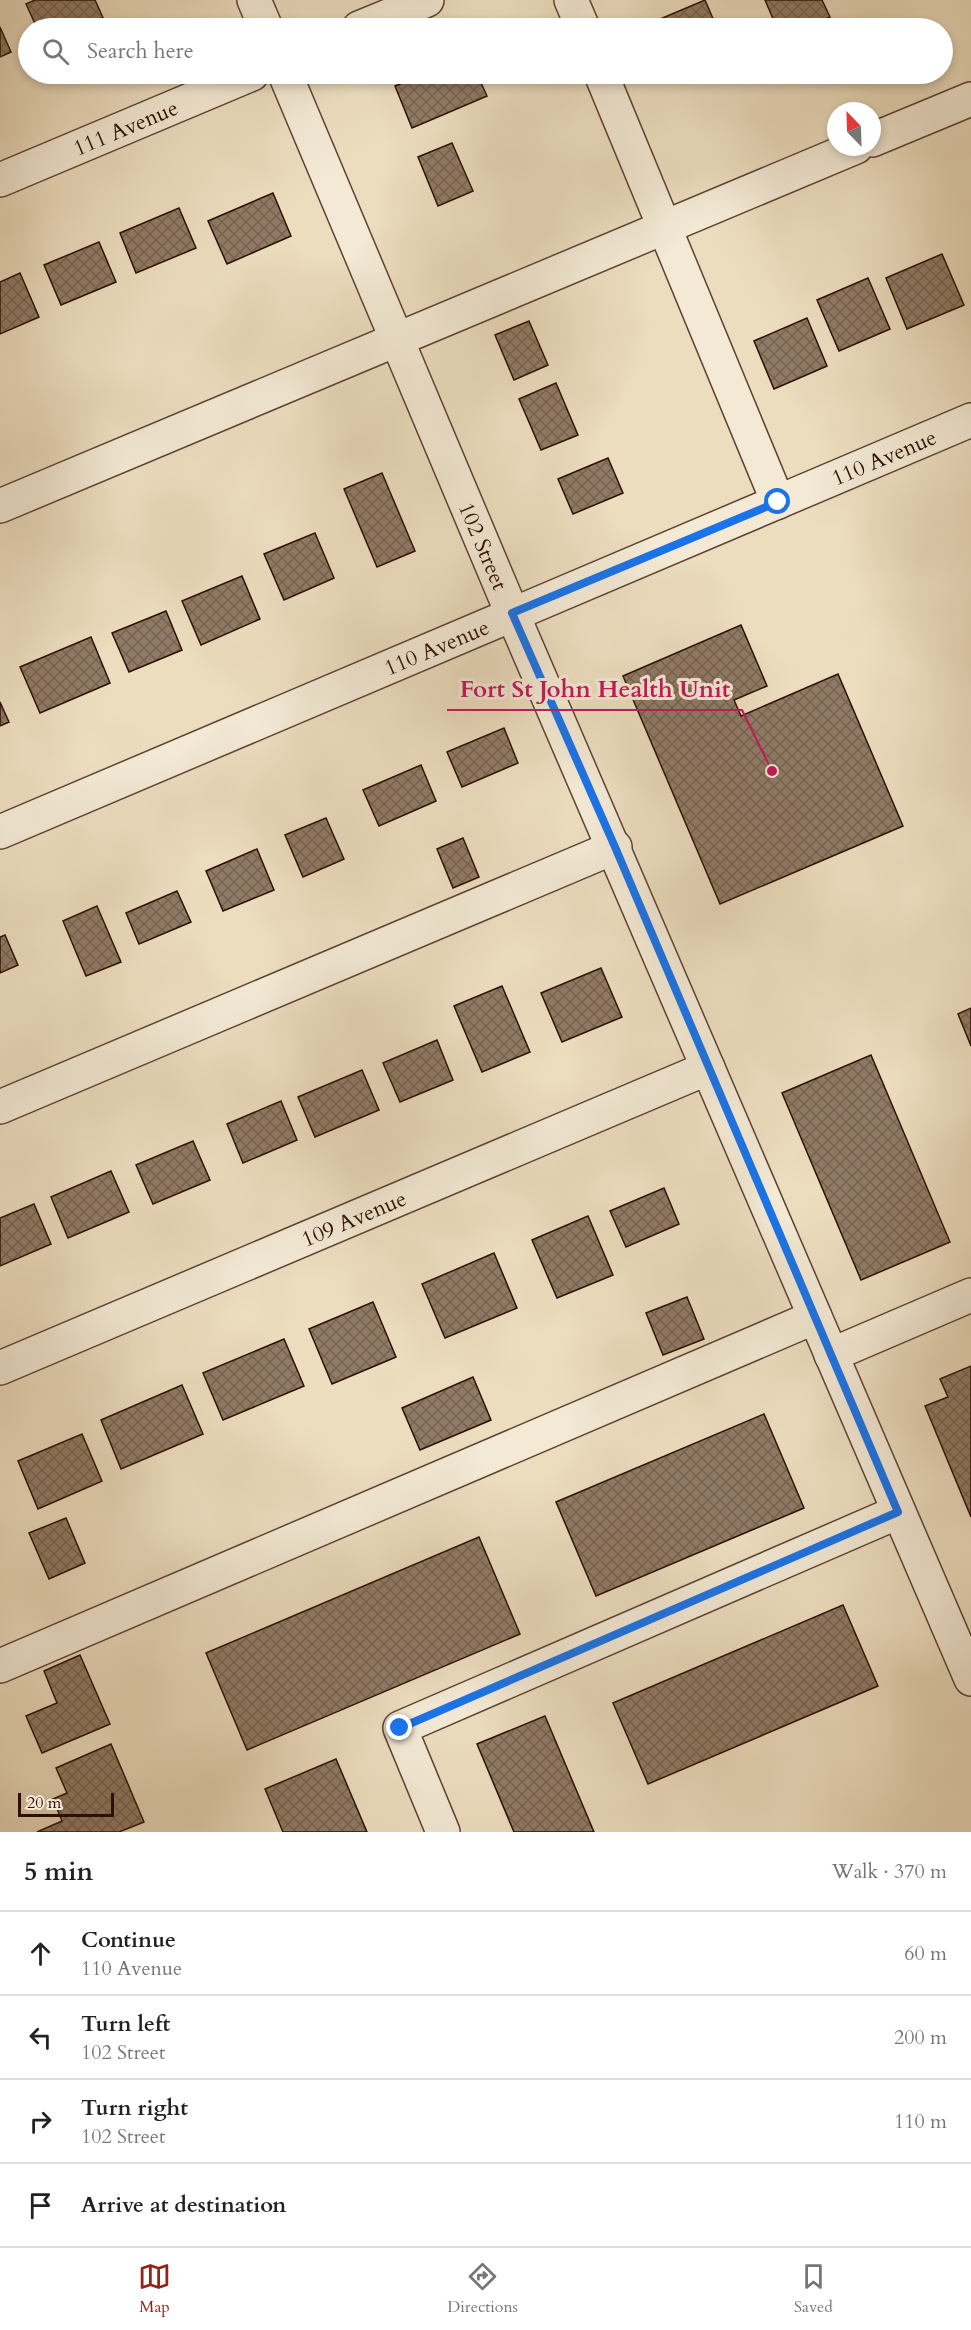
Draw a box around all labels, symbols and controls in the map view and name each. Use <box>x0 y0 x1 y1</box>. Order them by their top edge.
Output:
search box <box>18 18 953 84</box>
icon: search <box>39 35 72 68</box>
text: Search here <box>87 36 194 66</box>
street label: 111 Avenue <box>69 93 183 164</box>
north arrow <box>827 102 881 156</box>
street label: 110 Avenue <box>827 422 941 493</box>
route start <box>764 488 790 514</box>
street label: 102 Street <box>451 498 515 595</box>
street label: 110 Avenue <box>380 612 494 683</box>
callout: Fort St John Health Unit <box>447 668 742 710</box>
text: Fort St John Health Unit <box>460 673 731 706</box>
street label: 109 Avenue <box>297 1184 411 1255</box>
route end <box>386 1714 412 1740</box>
scale bar <box>18 1790 114 1818</box>
text: 20 m <box>27 1792 61 1814</box>
text: 5 min <box>24 1854 93 1889</box>
text: Walk · 370 m <box>832 1858 947 1885</box>
text: Continue <box>81 1925 176 1955</box>
icon: ahead <box>24 1937 57 1970</box>
text: 60 m <box>904 1940 947 1967</box>
text: 110 Avenue <box>81 1955 182 1982</box>
text: Turn left <box>81 2009 170 2039</box>
icon: left <box>24 2021 57 2054</box>
text: 200 m <box>894 2024 947 2051</box>
text: 102 Street <box>81 2039 165 2066</box>
text: Turn right <box>81 2093 188 2123</box>
icon: right <box>24 2105 57 2138</box>
text: 110 m <box>894 2108 947 2135</box>
text: 102 Street <box>81 2123 165 2150</box>
icon: arrive <box>24 2189 57 2222</box>
text: Arrive at destination <box>81 2190 286 2220</box>
tab: Map <box>138 2260 171 2318</box>
tab: Directions <box>447 2260 518 2318</box>
tab: Saved <box>794 2260 833 2318</box>

